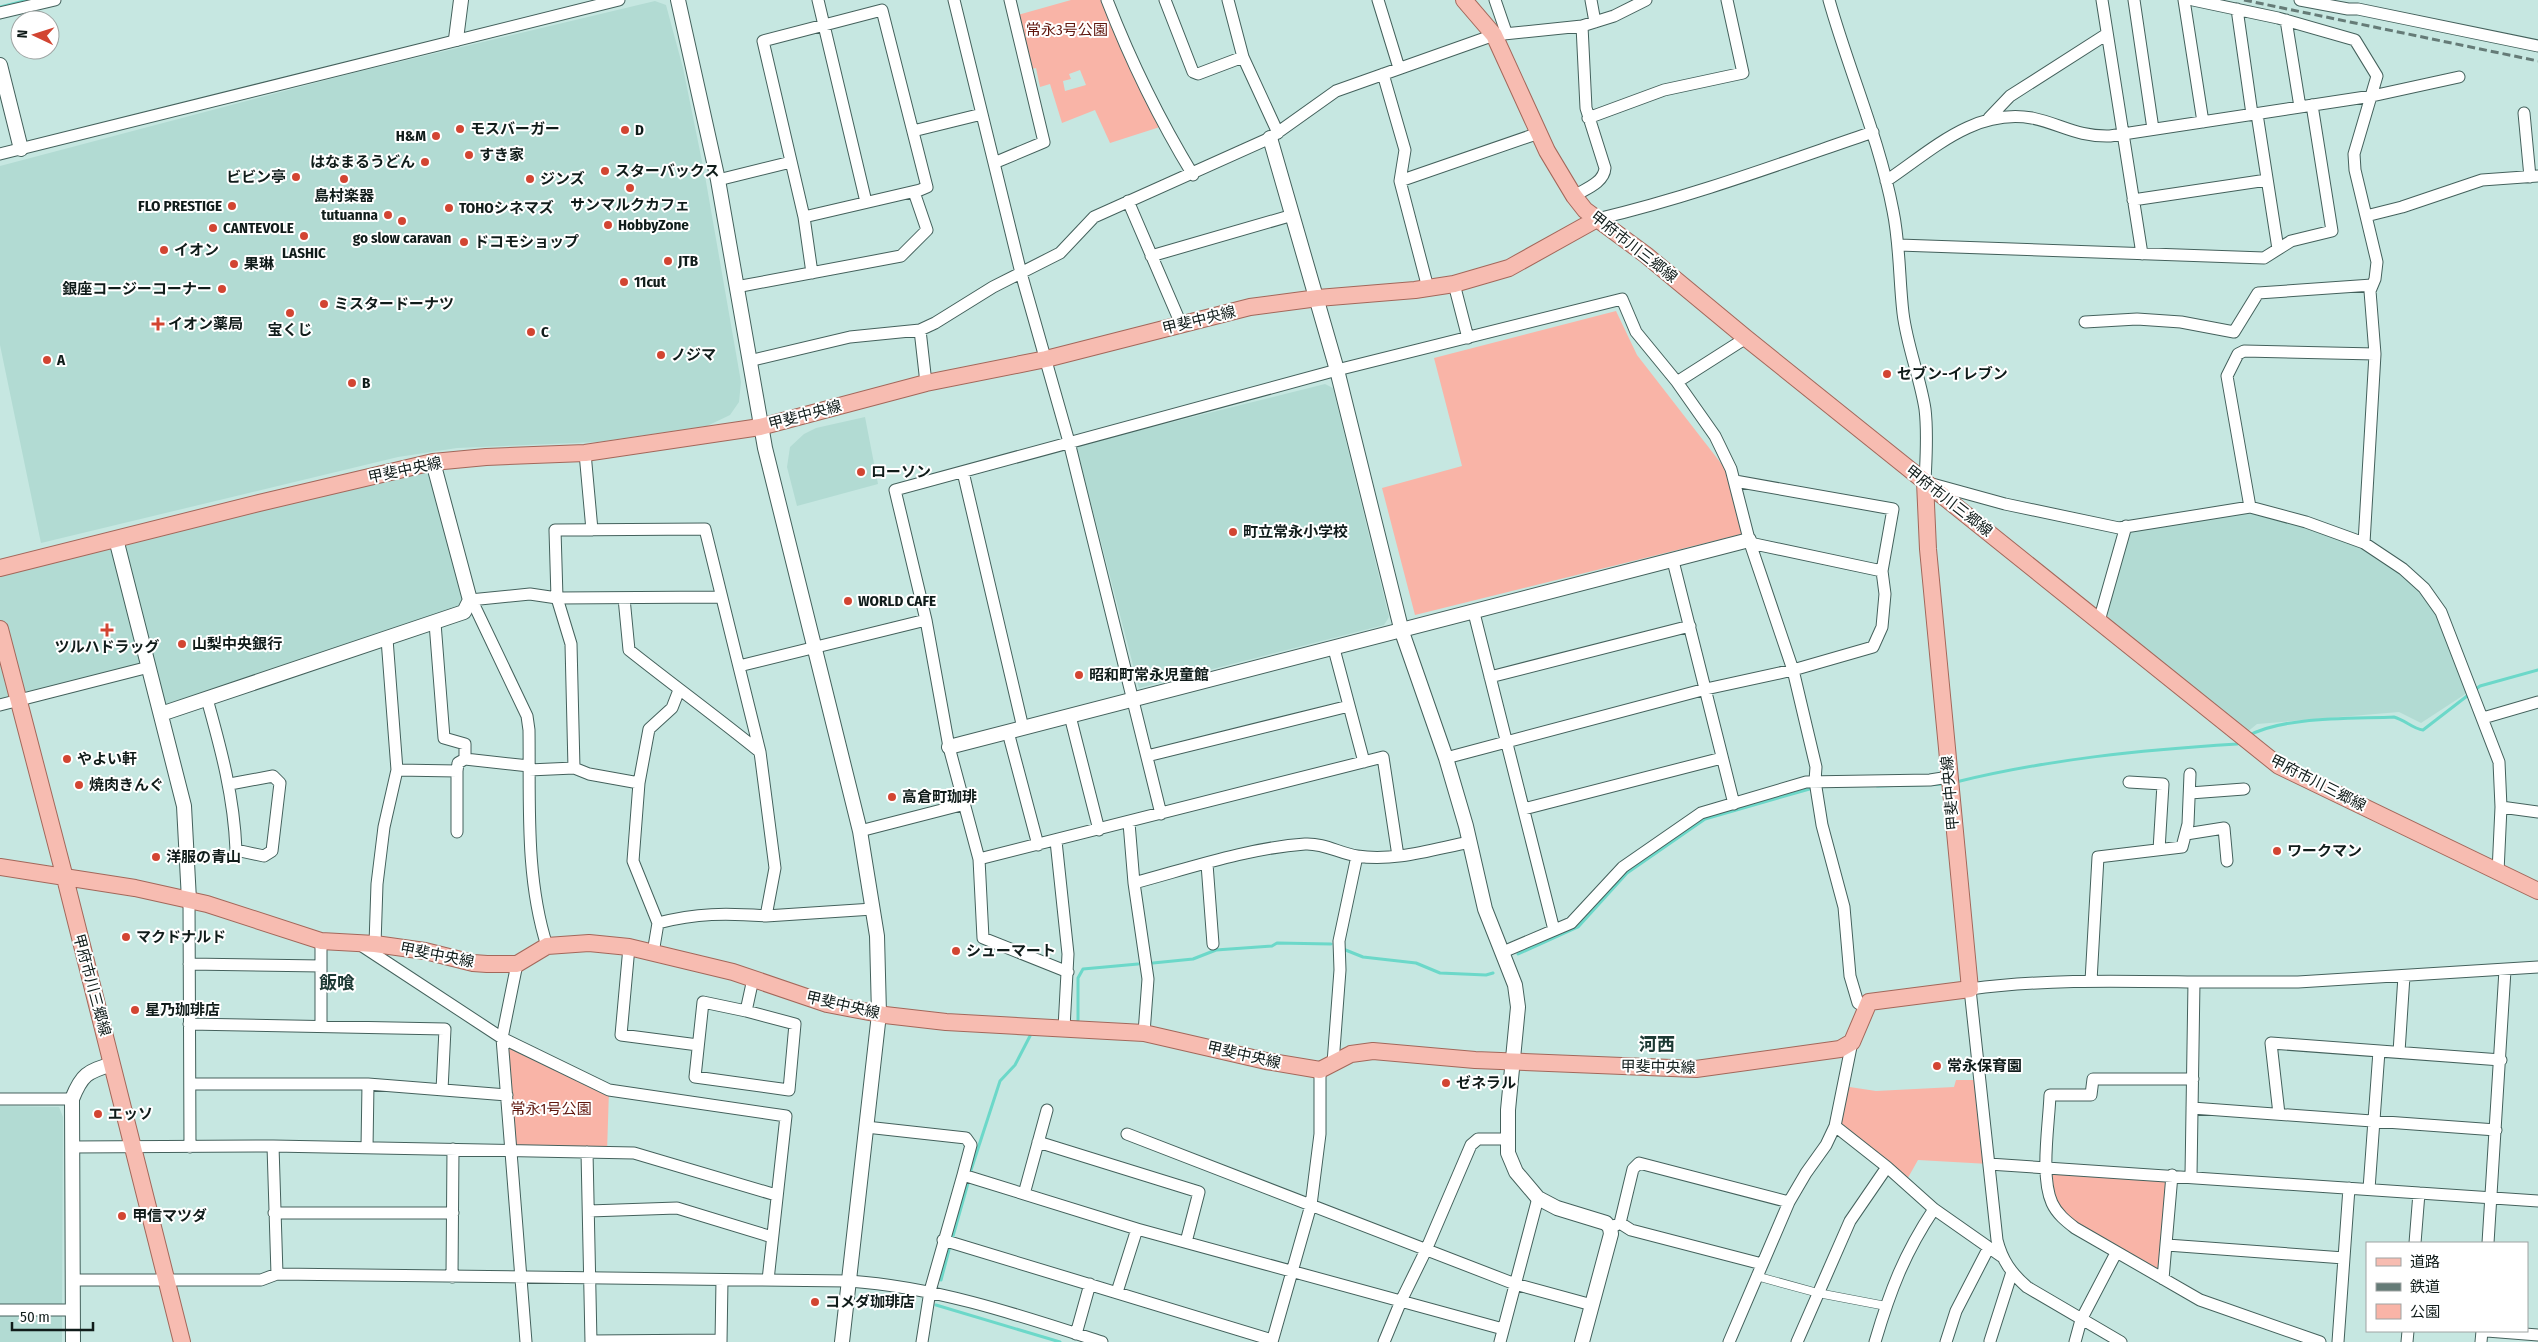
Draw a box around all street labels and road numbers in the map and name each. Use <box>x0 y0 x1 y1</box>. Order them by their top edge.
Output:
street label: 甲府市川三郷線 <box>1587 208 1681 286</box>
street label: 甲斐中央線 <box>1160 302 1238 338</box>
street label: 甲斐中央線 <box>766 397 844 433</box>
street label: 甲斐中央線 <box>366 453 444 487</box>
street label: 甲府市川三郷線 <box>1902 462 1996 540</box>
street label: 甲府市川三郷線 <box>2267 751 2369 815</box>
street label: 甲斐中央線 <box>1938 755 1962 831</box>
street label: 甲府市川三郷線 <box>70 932 114 1038</box>
street label: 甲斐中央線 <box>398 939 476 971</box>
street label: 甲斐中央線 <box>804 988 882 1022</box>
street label: 甲斐中央線 <box>1205 1038 1283 1072</box>
street label: 甲斐中央線 <box>1620 1057 1696 1077</box>

